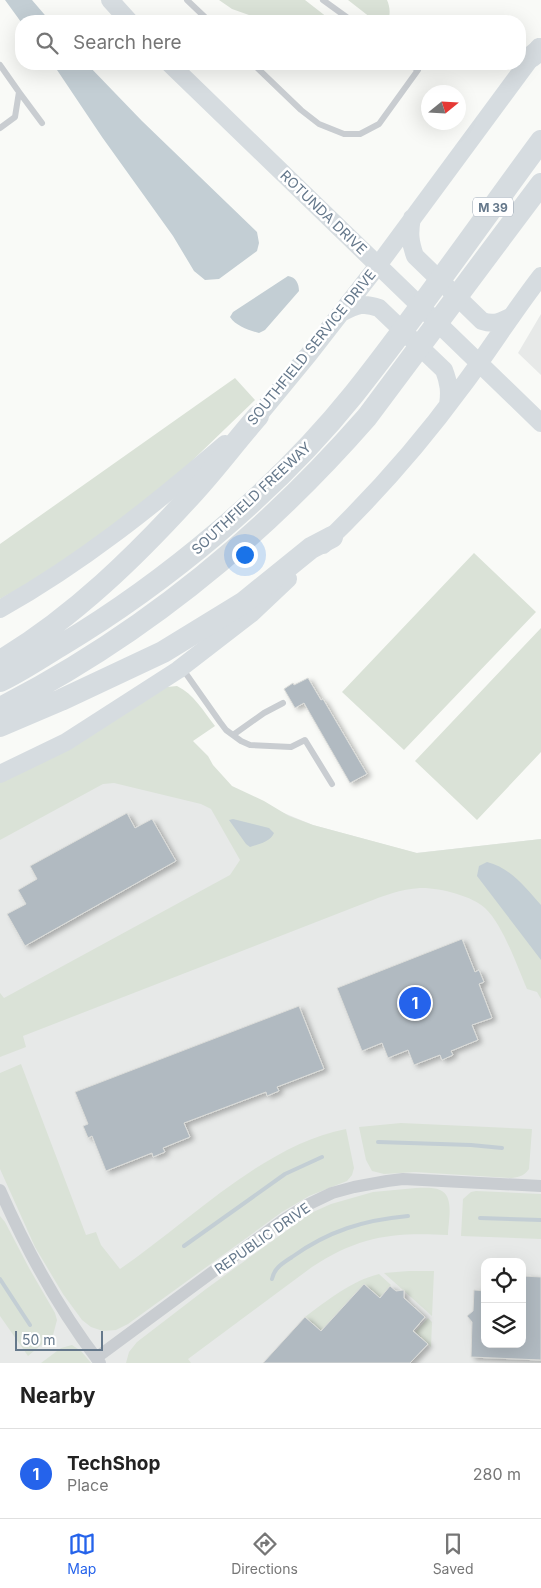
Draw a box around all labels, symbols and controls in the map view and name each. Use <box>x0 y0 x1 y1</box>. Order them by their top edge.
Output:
search box <box>15 15 526 70</box>
icon: search <box>33 29 61 57</box>
text: Search here <box>73 31 182 54</box>
north arrow <box>421 85 466 130</box>
street label: ROTUNDA DRIVE <box>277 166 371 258</box>
road number: M 39 <box>473 198 513 216</box>
street label: SOUTHFIELD SERVICE DRIVE <box>243 266 379 428</box>
street label: SOUTHFIELD FREEWAY <box>188 438 315 558</box>
your location <box>232 542 258 568</box>
pin: 1 <box>399 984 431 1022</box>
street label: REPUBLIC DRIVE <box>211 1199 313 1277</box>
map controls <box>481 1258 526 1348</box>
button: locate <box>481 1258 526 1303</box>
button: layers <box>481 1303 526 1348</box>
scale bar <box>15 1328 102 1351</box>
text: 50 m <box>22 1331 56 1348</box>
text: Nearby <box>20 1383 95 1408</box>
text: TechShop <box>67 1452 160 1475</box>
text: 1 <box>33 1464 39 1484</box>
text: 280 m <box>473 1464 521 1484</box>
text: Place <box>67 1475 109 1495</box>
tab: Map <box>67 1530 96 1577</box>
tab: Directions <box>231 1530 298 1577</box>
tab: Saved <box>433 1530 474 1577</box>

